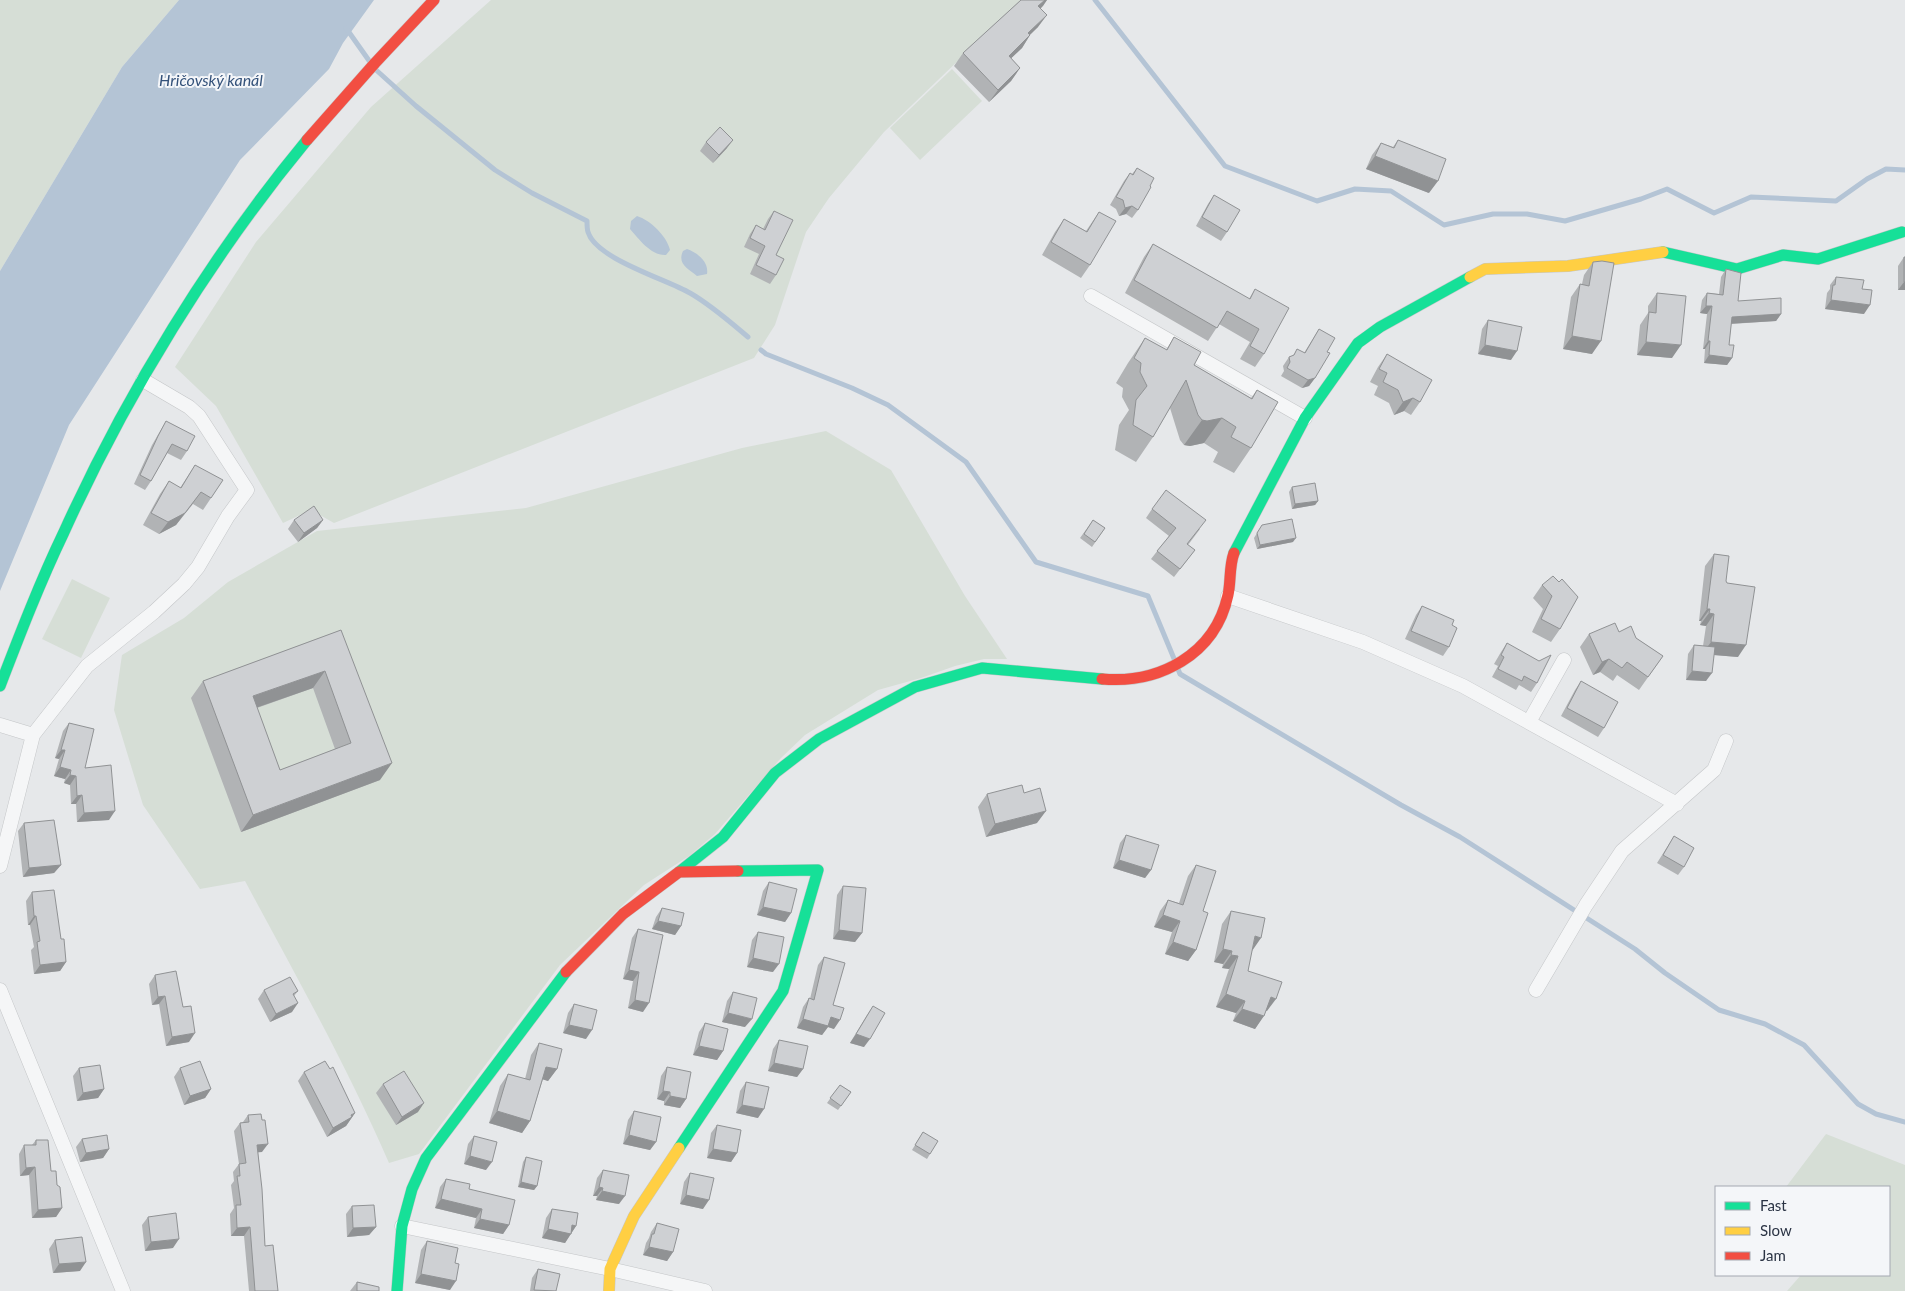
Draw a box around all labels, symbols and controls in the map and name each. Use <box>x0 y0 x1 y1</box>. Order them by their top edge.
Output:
water label: Hričovský kanál <box>159 70 263 89</box>
legend <box>1715 1186 1890 1276</box>
text: Fast <box>1760 1196 1787 1214</box>
text: Slow <box>1760 1221 1792 1239</box>
text: Jam <box>1760 1246 1786 1264</box>

